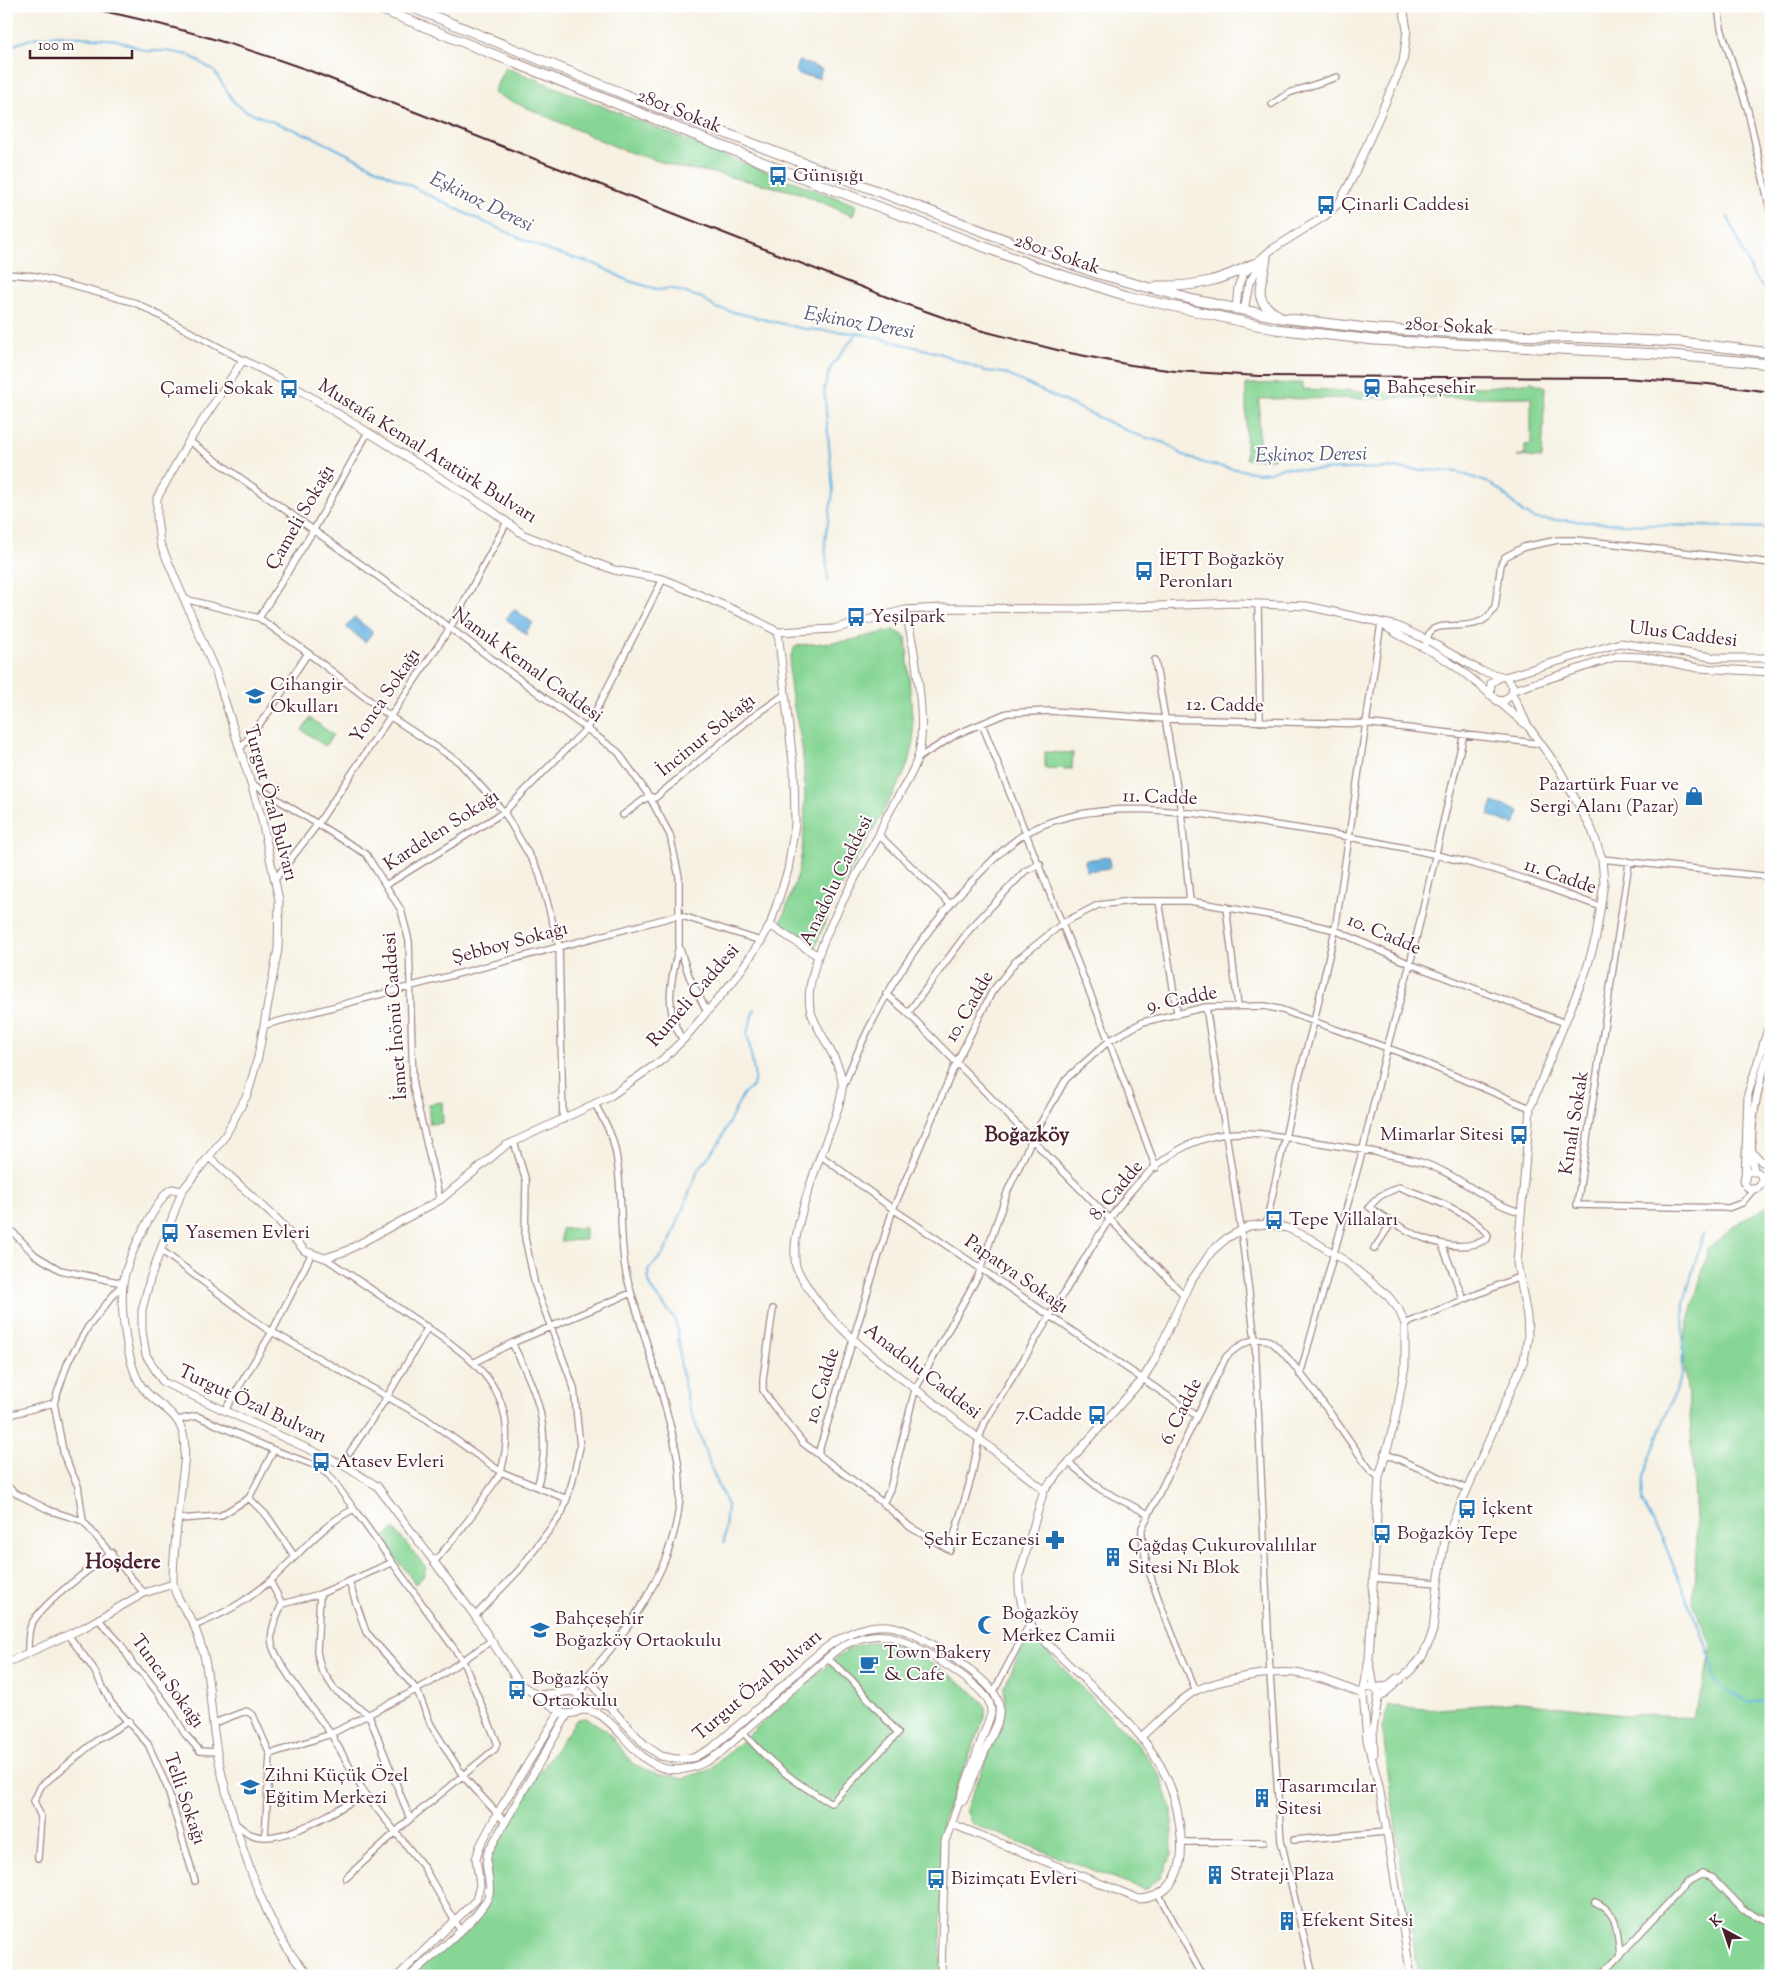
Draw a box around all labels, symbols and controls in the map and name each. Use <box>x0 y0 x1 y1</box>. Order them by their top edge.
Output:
scale bar <box>30 28 132 60</box>
text: 100 m <box>38 36 75 57</box>
street label: 2801 Sokak <box>632 83 726 142</box>
place label: Günışığı <box>793 163 864 190</box>
water label: Eşkinoz Deresi <box>424 165 538 241</box>
bus stop icon: Günışığı <box>767 165 789 187</box>
place label: Çinarli Caddesi <box>1341 192 1469 219</box>
bus stop icon: Çinarli Caddesi <box>1315 194 1337 216</box>
street label: 2801 Sokak <box>1010 228 1104 283</box>
water label: Eşkinoz Deresi <box>801 300 917 348</box>
street label: 2801 Sokak <box>1403 311 1495 343</box>
street label: Mustafa Kemal Atatürk Bulvarı <box>312 373 542 531</box>
place label: Bahçeşehir <box>1387 375 1476 402</box>
place label: Çameli Sokak <box>160 376 275 403</box>
station icon: Bahçeşehir <box>1361 377 1383 399</box>
bus stop icon: Çameli Sokak <box>278 378 300 400</box>
water label: Eşkinoz Deresi <box>1255 441 1367 471</box>
street label: Çameli Sokağı <box>260 460 342 576</box>
place label: İETT Boğazköy Peronları <box>1159 547 1285 596</box>
bus stop icon: İETT Boğazköy Peronları <box>1133 560 1155 582</box>
street label: Namık Kemal Caddesi <box>446 602 608 730</box>
place label: Yeşilpark <box>871 604 947 631</box>
bus stop icon: Yeşilpark <box>845 606 867 628</box>
street label: Ulus Caddesi <box>1627 615 1739 655</box>
street label: Yonca Sokağı <box>344 643 428 749</box>
place label: Cihangir Okulları <box>270 672 343 721</box>
school or university icon: Cihangir Okulları <box>244 685 266 707</box>
street label: İncinur Sokağı <box>652 688 762 784</box>
street label: 12. Cadde <box>1186 692 1264 720</box>
street label: Turgut Özal Bulvarı <box>236 722 304 884</box>
place label: Pazartürk Fuar ve Sergi Alanı (Pazar) <box>1530 772 1679 821</box>
street label: Kardelen Sokağı <box>379 783 505 879</box>
street label: 11. Cadde <box>1122 783 1198 813</box>
shop icon: Pazartürk Fuar ve Sergi Alanı (Pazar) <box>1683 785 1705 807</box>
street label: Anadolu Caddesi <box>794 811 880 951</box>
street label: 11. Cadde <box>1520 852 1600 902</box>
street label: 10. Cadde <box>1343 907 1425 963</box>
street label: Şebboy Sokağı <box>449 916 571 972</box>
street label: İsmet İnönü Caddesi <box>377 931 415 1101</box>
street label: Rumeli Caddesi <box>641 938 747 1054</box>
street label: 10. Cadde <box>939 966 1001 1048</box>
street label: 9. Cadde <box>1144 980 1220 1020</box>
street label: Kınalı Sokak <box>1553 1068 1597 1177</box>
district label: Boğazköy <box>985 1121 1070 1151</box>
place label: Mimarlar Sitesi <box>1380 1122 1504 1149</box>
bus stop icon: Mimarlar Sitesi <box>1508 1124 1530 1146</box>
street label: 8. Cadde <box>1084 1155 1150 1227</box>
place label: Tepe Villaları <box>1289 1207 1398 1234</box>
bus stop icon: Tepe Villaları <box>1263 1209 1285 1231</box>
place label: Yasemen Evleri <box>185 1220 310 1247</box>
bus stop icon: Yasemen Evleri <box>159 1222 181 1244</box>
street label: Papatya Sokağı <box>958 1229 1074 1321</box>
street label: Anadolu Caddesi <box>858 1318 986 1426</box>
street label: 10. Cadde <box>799 1345 847 1427</box>
street label: Turgut Özal Bulvarı <box>173 1359 331 1451</box>
street label: 6. Cadde <box>1154 1374 1210 1450</box>
place label: 7.Cadde <box>1016 1402 1082 1429</box>
bus stop icon: 7.Cadde <box>1086 1404 1108 1426</box>
place label: Atasev Evleri <box>336 1449 444 1476</box>
bus stop icon: Atasev Evleri <box>310 1451 332 1473</box>
place label: İçkent <box>1482 1496 1534 1523</box>
bus stop icon: İçkent <box>1456 1498 1478 1520</box>
place label: Boğazköy Tepe <box>1397 1521 1518 1548</box>
bus stop icon: Boğazköy Tepe <box>1371 1523 1393 1545</box>
place label: Şehir Eczanesi <box>924 1527 1040 1554</box>
pharmacy icon: Şehir Eczanesi <box>1044 1529 1066 1551</box>
place label: Çağdaş Çukurovalılılar Sitesi N1 Blok <box>1128 1533 1317 1582</box>
building icon: Çağdaş Çukurovalılılar Sitesi N1 Blok <box>1102 1546 1124 1568</box>
district label: Hoşdere <box>85 1548 161 1578</box>
place label: Boğazköy Merkez Camii <box>1002 1601 1115 1650</box>
place label: Bahçeşehir Boğazköy Ortaokulu <box>555 1606 722 1655</box>
mosque icon: Boğazköy Merkez Camii <box>976 1614 998 1636</box>
school or university icon: Bahçeşehir Boğazköy Ortaokulu <box>529 1619 551 1641</box>
street label: Turgut Özal Bulvarı <box>688 1624 828 1748</box>
street label: Tunca Sokağı <box>124 1629 210 1735</box>
place label: Town Bakery & Cafe <box>884 1640 992 1689</box>
cafe icon: Town Bakery & Cafe <box>858 1653 880 1675</box>
place label: Boğazköy Ortaokulu <box>532 1666 618 1715</box>
bus stop icon: Boğazköy Ortaokulu <box>506 1679 528 1701</box>
street label: Telli Sokağı <box>156 1749 212 1849</box>
place label: Zihni Küçük Özel Eğitim Merkezi <box>265 1763 408 1812</box>
place label: Tasarımcılar Sitesi <box>1277 1774 1376 1823</box>
school or university icon: Zihni Küçük Özel Eğitim Merkezi <box>239 1776 261 1798</box>
building icon: Tasarımcılar Sitesi <box>1251 1787 1273 1809</box>
place label: Strateji Plaza <box>1230 1862 1334 1889</box>
building icon: Strateji Plaza <box>1204 1864 1226 1886</box>
place label: Bizimçatı Evleri <box>951 1866 1077 1893</box>
bus stop icon: Bizimçatı Evleri <box>925 1868 947 1890</box>
north arrow <box>1700 1904 1750 1954</box>
place label: Efekent Sitesi <box>1302 1908 1414 1935</box>
building icon: Efekent Sitesi <box>1276 1910 1298 1932</box>
text: K <box>1707 1910 1728 1932</box>

